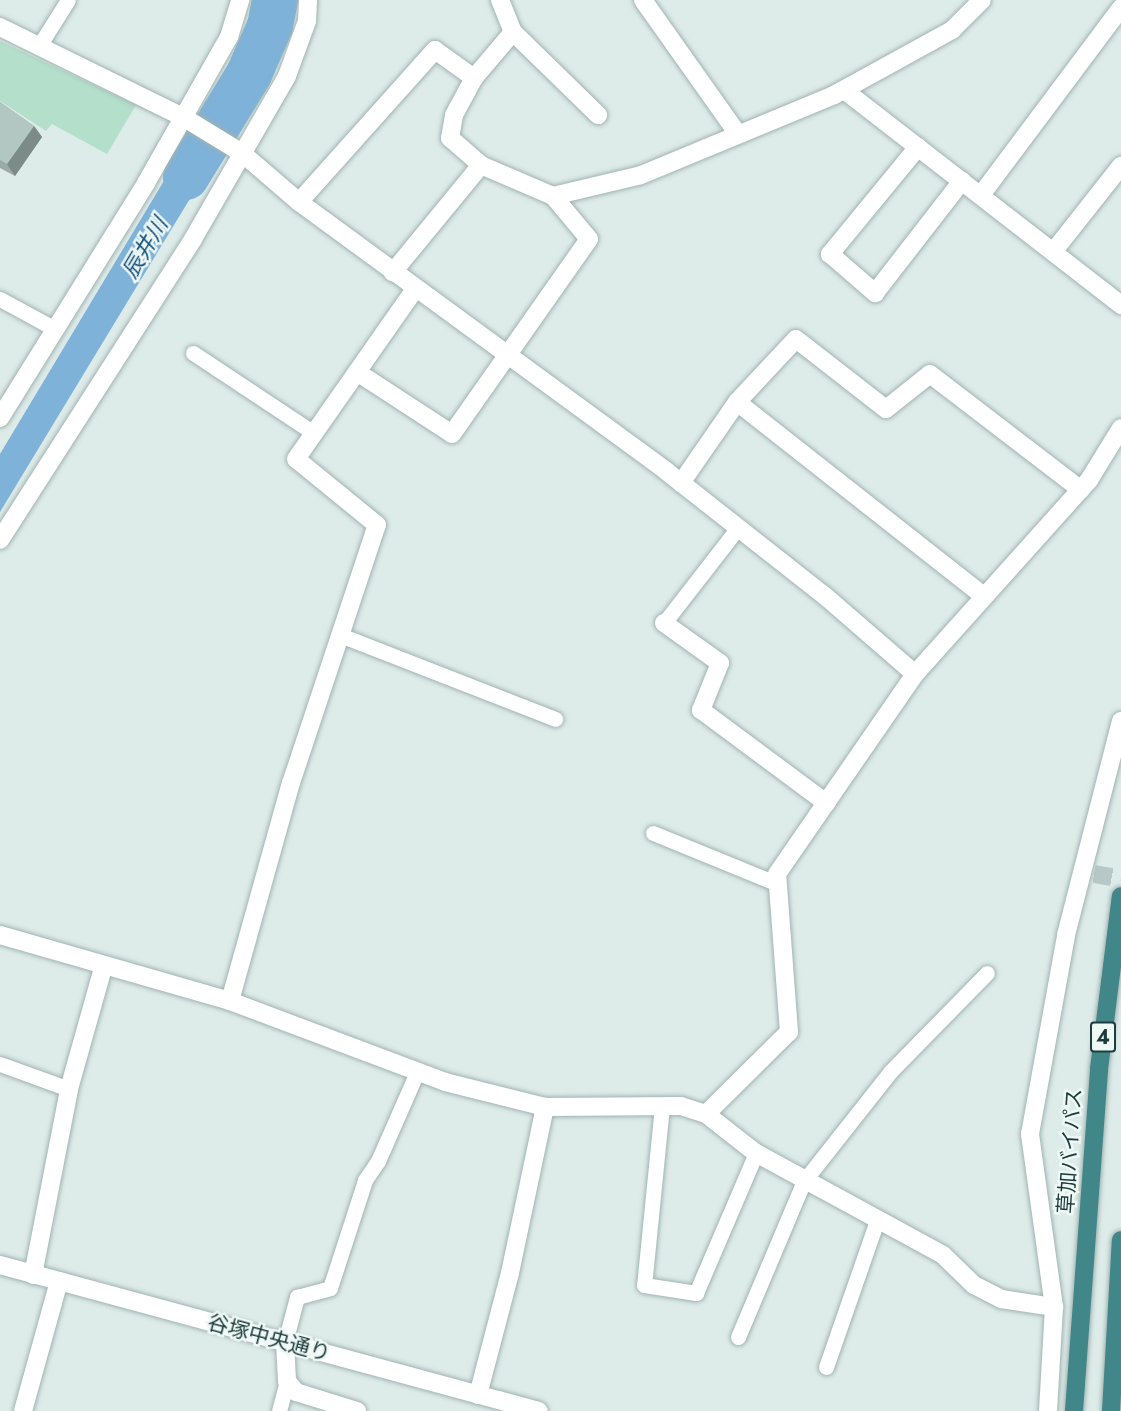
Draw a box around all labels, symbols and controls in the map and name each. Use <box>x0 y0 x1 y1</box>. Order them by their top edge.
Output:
water label: 辰井川 <box>117 213 173 283</box>
road number: 4 <box>1090 1020 1116 1054</box>
street label: 草加バイパス <box>1053 1087 1087 1215</box>
street label: 谷塚中央通り <box>205 1310 333 1366</box>

